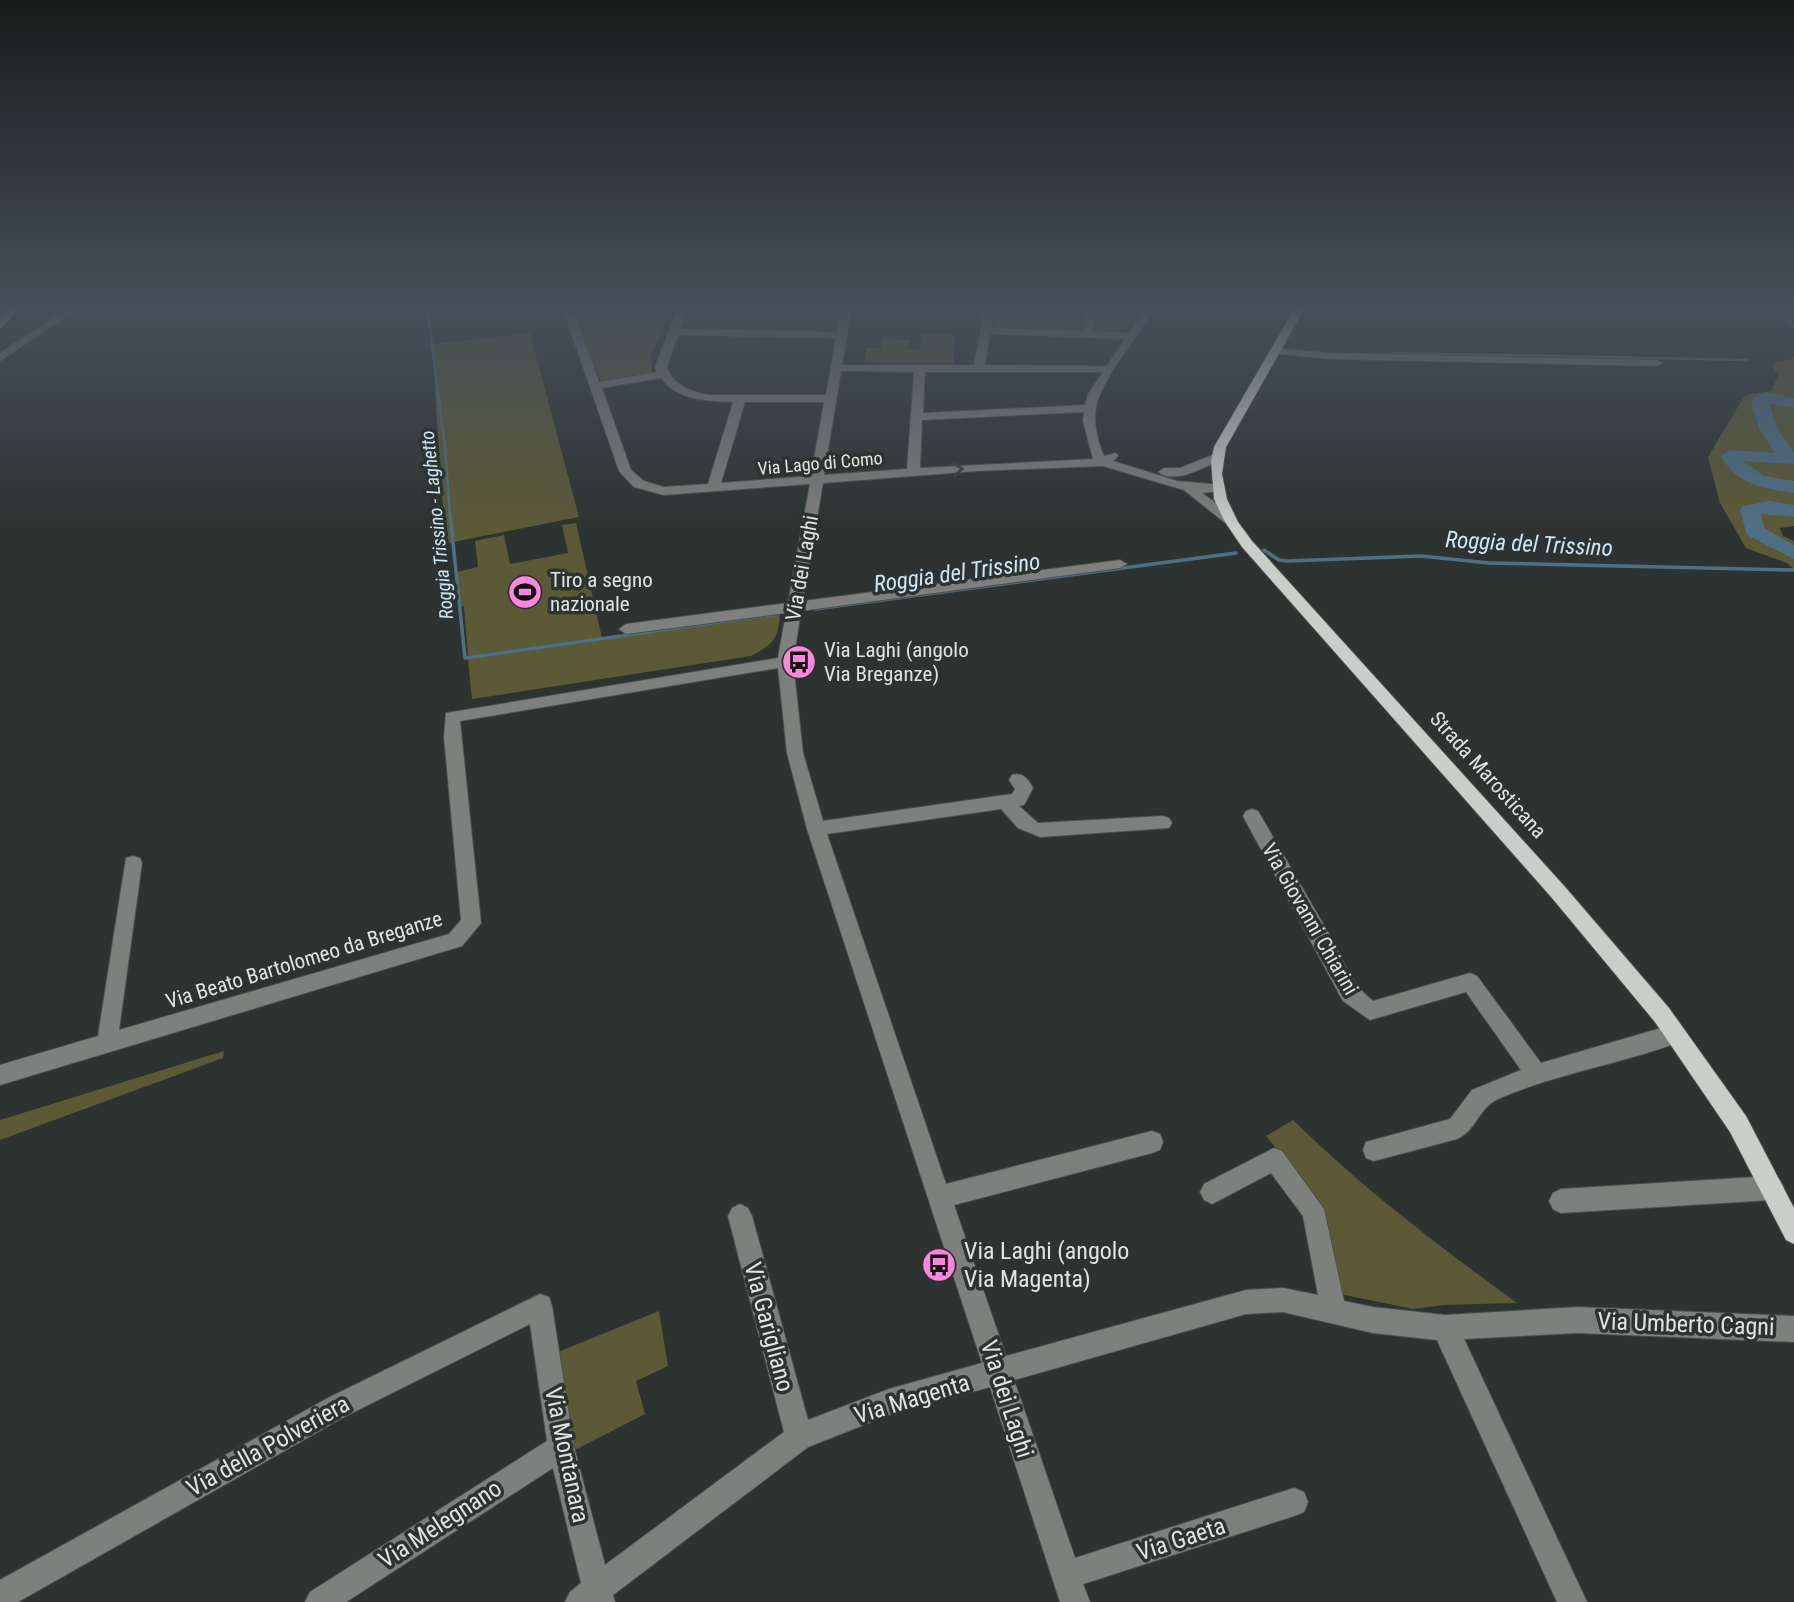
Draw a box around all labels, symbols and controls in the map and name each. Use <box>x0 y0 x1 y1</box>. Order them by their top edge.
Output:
water label: Roggia Trissino - Laghetto <box>416 430 458 620</box>
street label: Via Lago di Como <box>757 447 883 479</box>
one-way arrow <box>953 462 964 477</box>
street label: Via dei Laghi <box>781 513 823 623</box>
water label: Roggia del Trissino <box>1445 526 1613 562</box>
water label: Roggia del Trissino <box>872 548 1042 598</box>
place label: Tiro a segno nazionale <box>550 568 653 616</box>
sports icon: Tiro a segno nazionale <box>506 573 544 611</box>
place label: Via Laghi (angolo Via Breganze) <box>824 638 969 686</box>
bus stop icon: Via Laghi (angolo Via Breganze) <box>780 643 818 681</box>
street label: Strada Marosticana <box>1425 707 1551 843</box>
street label: Via Giovanni Chiarini <box>1257 839 1363 999</box>
street label: Via Beato Bartolomeo da Breganze <box>163 906 445 1014</box>
place label: Via Laghi (angolo Via Magenta) <box>964 1237 1129 1293</box>
bus stop icon: Via Laghi (angolo Via Magenta) <box>920 1246 958 1284</box>
street label: Via Garigliano <box>738 1259 800 1395</box>
street label: Via Umberto Cagni <box>1597 1307 1775 1341</box>
street label: Via dei Laghi <box>975 1337 1039 1461</box>
street label: Via Magenta <box>851 1368 973 1430</box>
street label: Via Montanara <box>539 1385 595 1525</box>
street label: Via della Polveriera <box>182 1390 354 1502</box>
street label: Via Melegnano <box>373 1474 507 1574</box>
street label: Via Gaeta <box>1133 1512 1229 1566</box>

